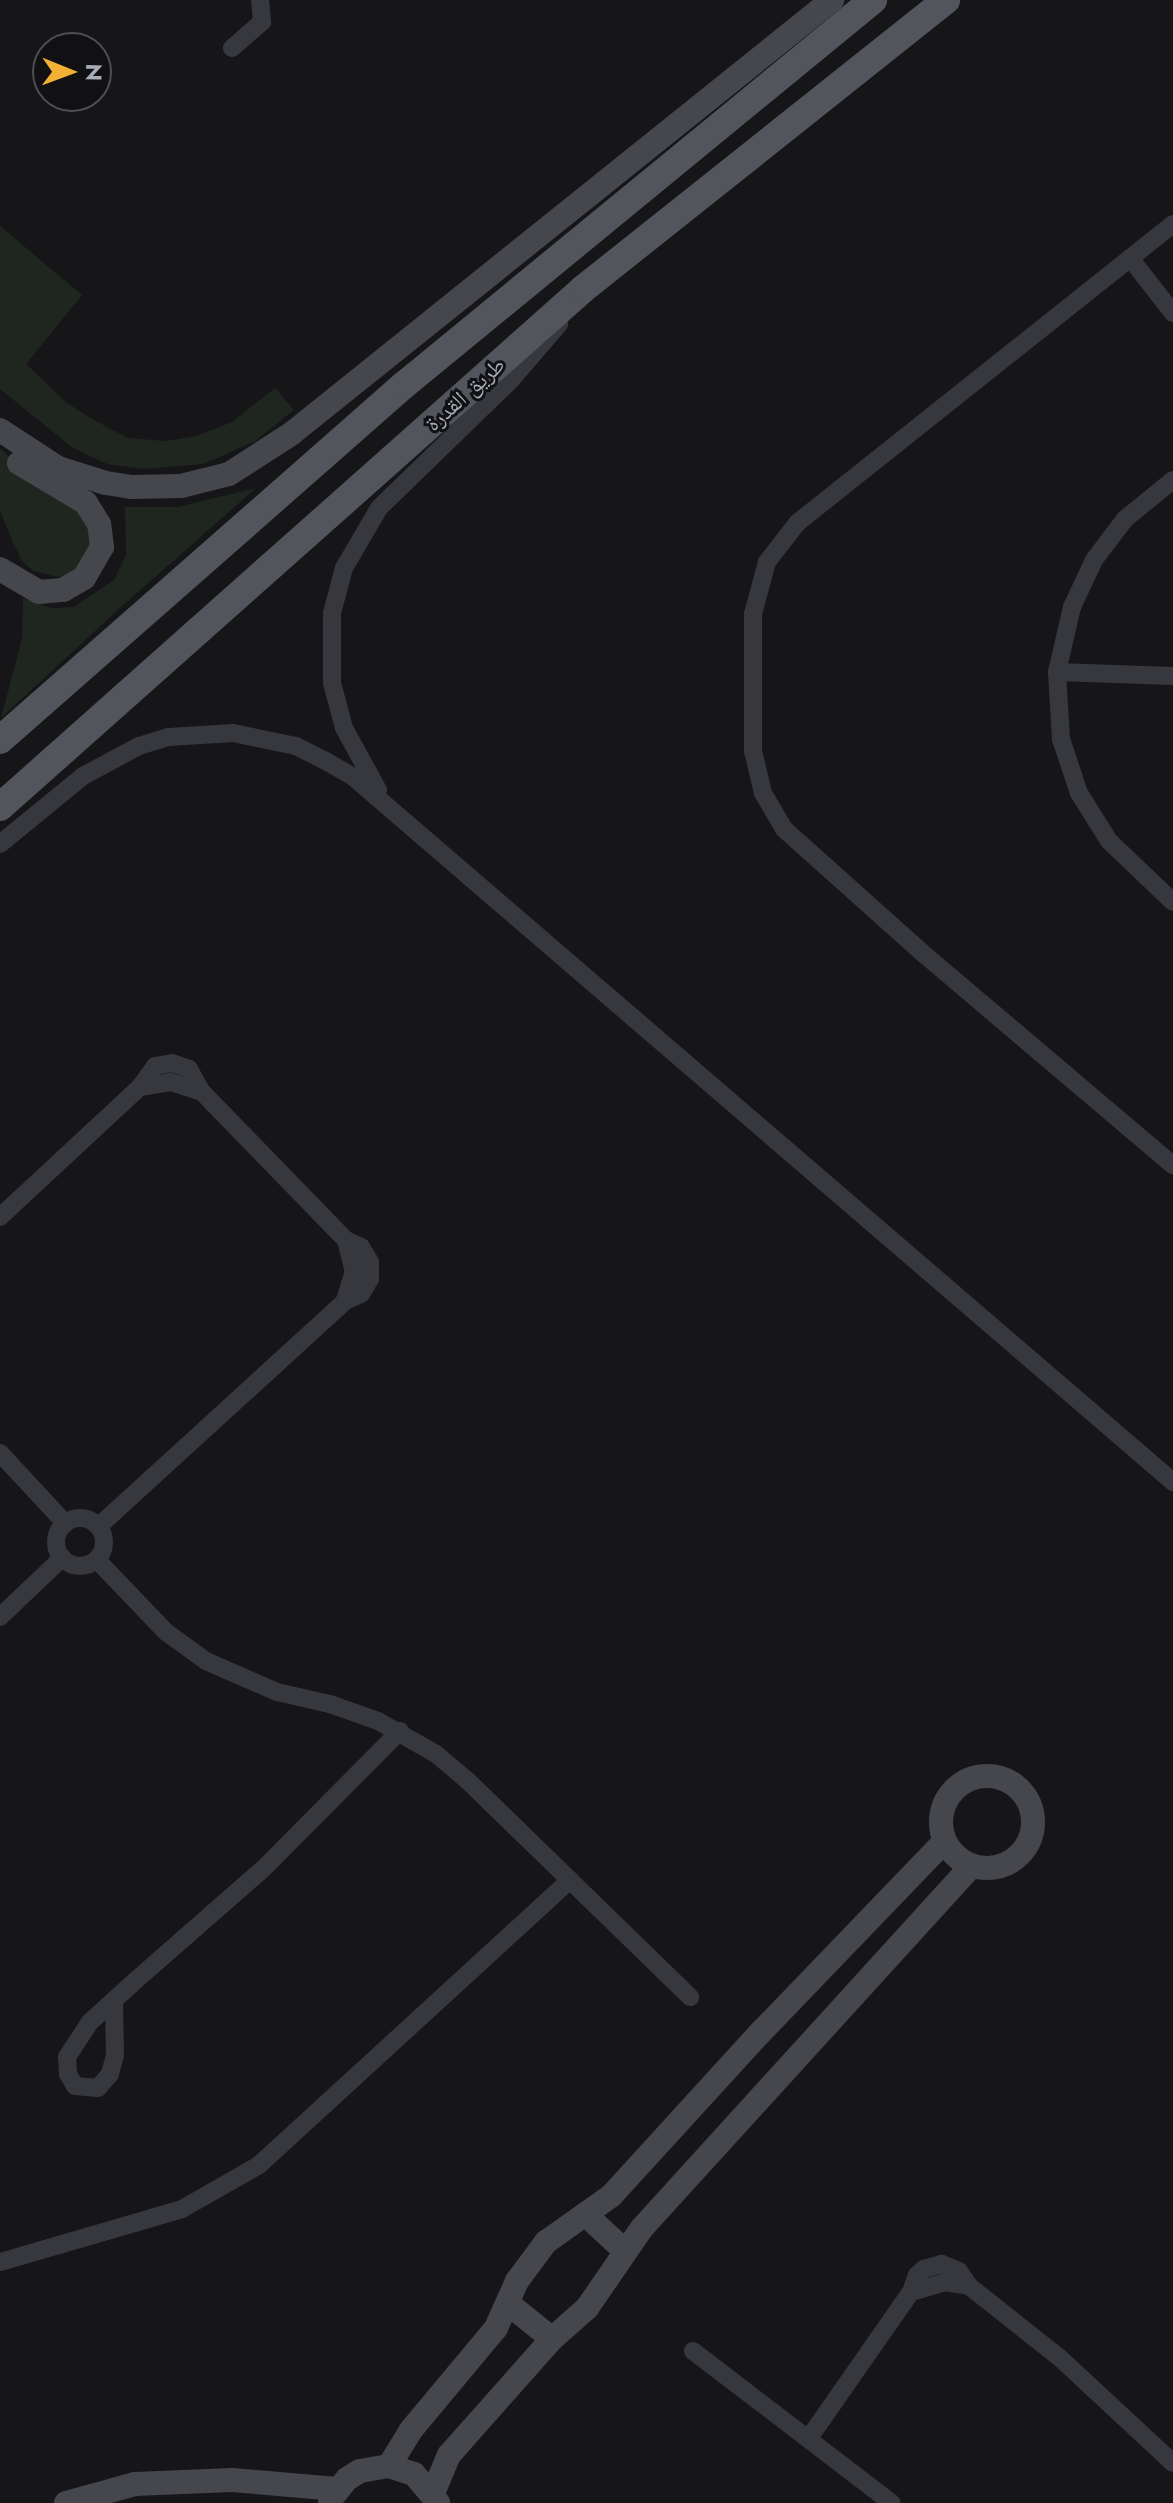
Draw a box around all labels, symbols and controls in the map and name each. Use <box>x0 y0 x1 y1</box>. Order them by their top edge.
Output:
north arrow <box>32 32 112 112</box>
text: N <box>78 63 110 81</box>
street label: طريق القدرة <box>420 351 510 437</box>

